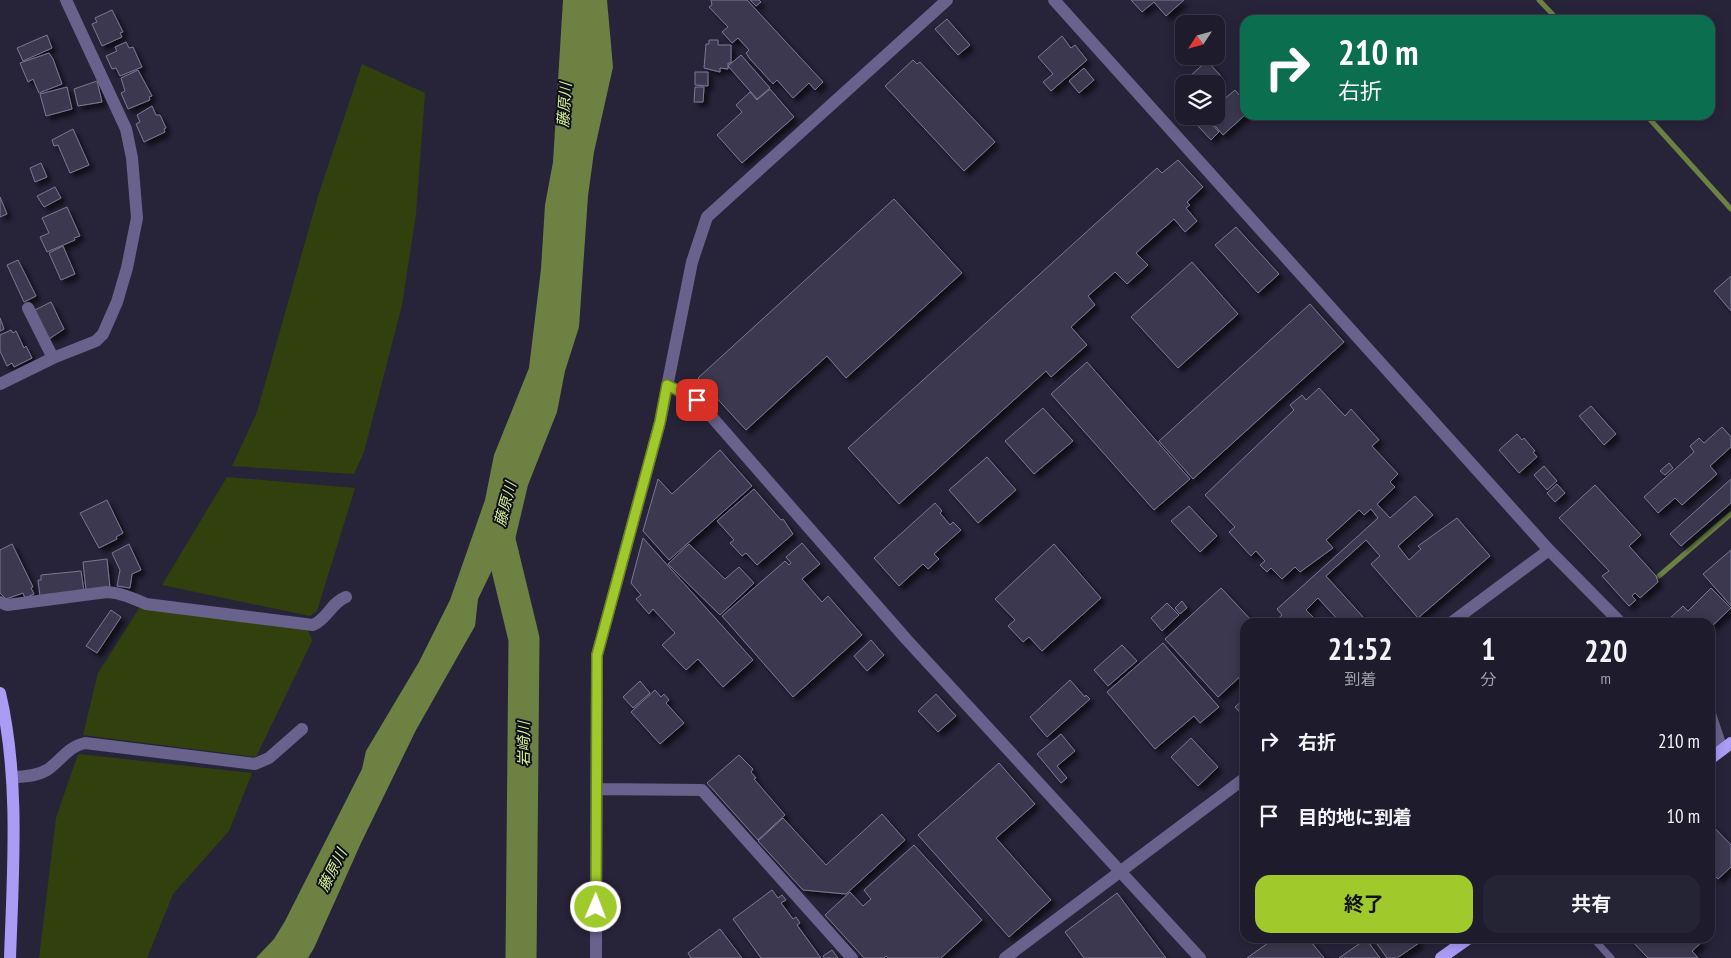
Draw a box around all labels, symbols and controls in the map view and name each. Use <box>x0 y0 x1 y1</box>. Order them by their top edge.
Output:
north arrow <box>1175 15 1225 65</box>
map controls <box>1175 15 1225 125</box>
text: 210 m <box>1338 29 1419 75</box>
icon: right <box>1255 35 1320 100</box>
button: layers <box>1175 75 1225 125</box>
text: 右折 <box>1338 77 1382 105</box>
water label: 藤原川 <box>553 80 575 128</box>
pin <box>676 379 718 421</box>
icon: arrive <box>683 386 711 414</box>
water label: 藤原川 <box>490 478 521 528</box>
text: 21:52 <box>1328 629 1393 668</box>
text: 1 <box>1481 629 1496 668</box>
text: 220 <box>1584 631 1627 670</box>
text: m <box>1601 668 1611 688</box>
text: 到着 <box>1344 669 1376 689</box>
text: 分 <box>1480 669 1496 689</box>
water label: 岩崎川 <box>514 720 533 767</box>
icon: right <box>1255 727 1283 755</box>
text: 210 m <box>1658 729 1700 753</box>
text: 右折 <box>1298 730 1336 754</box>
icon: arrive <box>1255 802 1283 830</box>
text: 10 m <box>1667 804 1700 828</box>
text: 目的地に到着 <box>1298 805 1412 829</box>
water label: 藤原川 <box>313 844 352 894</box>
button: 終了 <box>1255 875 1473 933</box>
button: 共有 <box>1483 875 1700 933</box>
position arrow <box>569 880 621 932</box>

